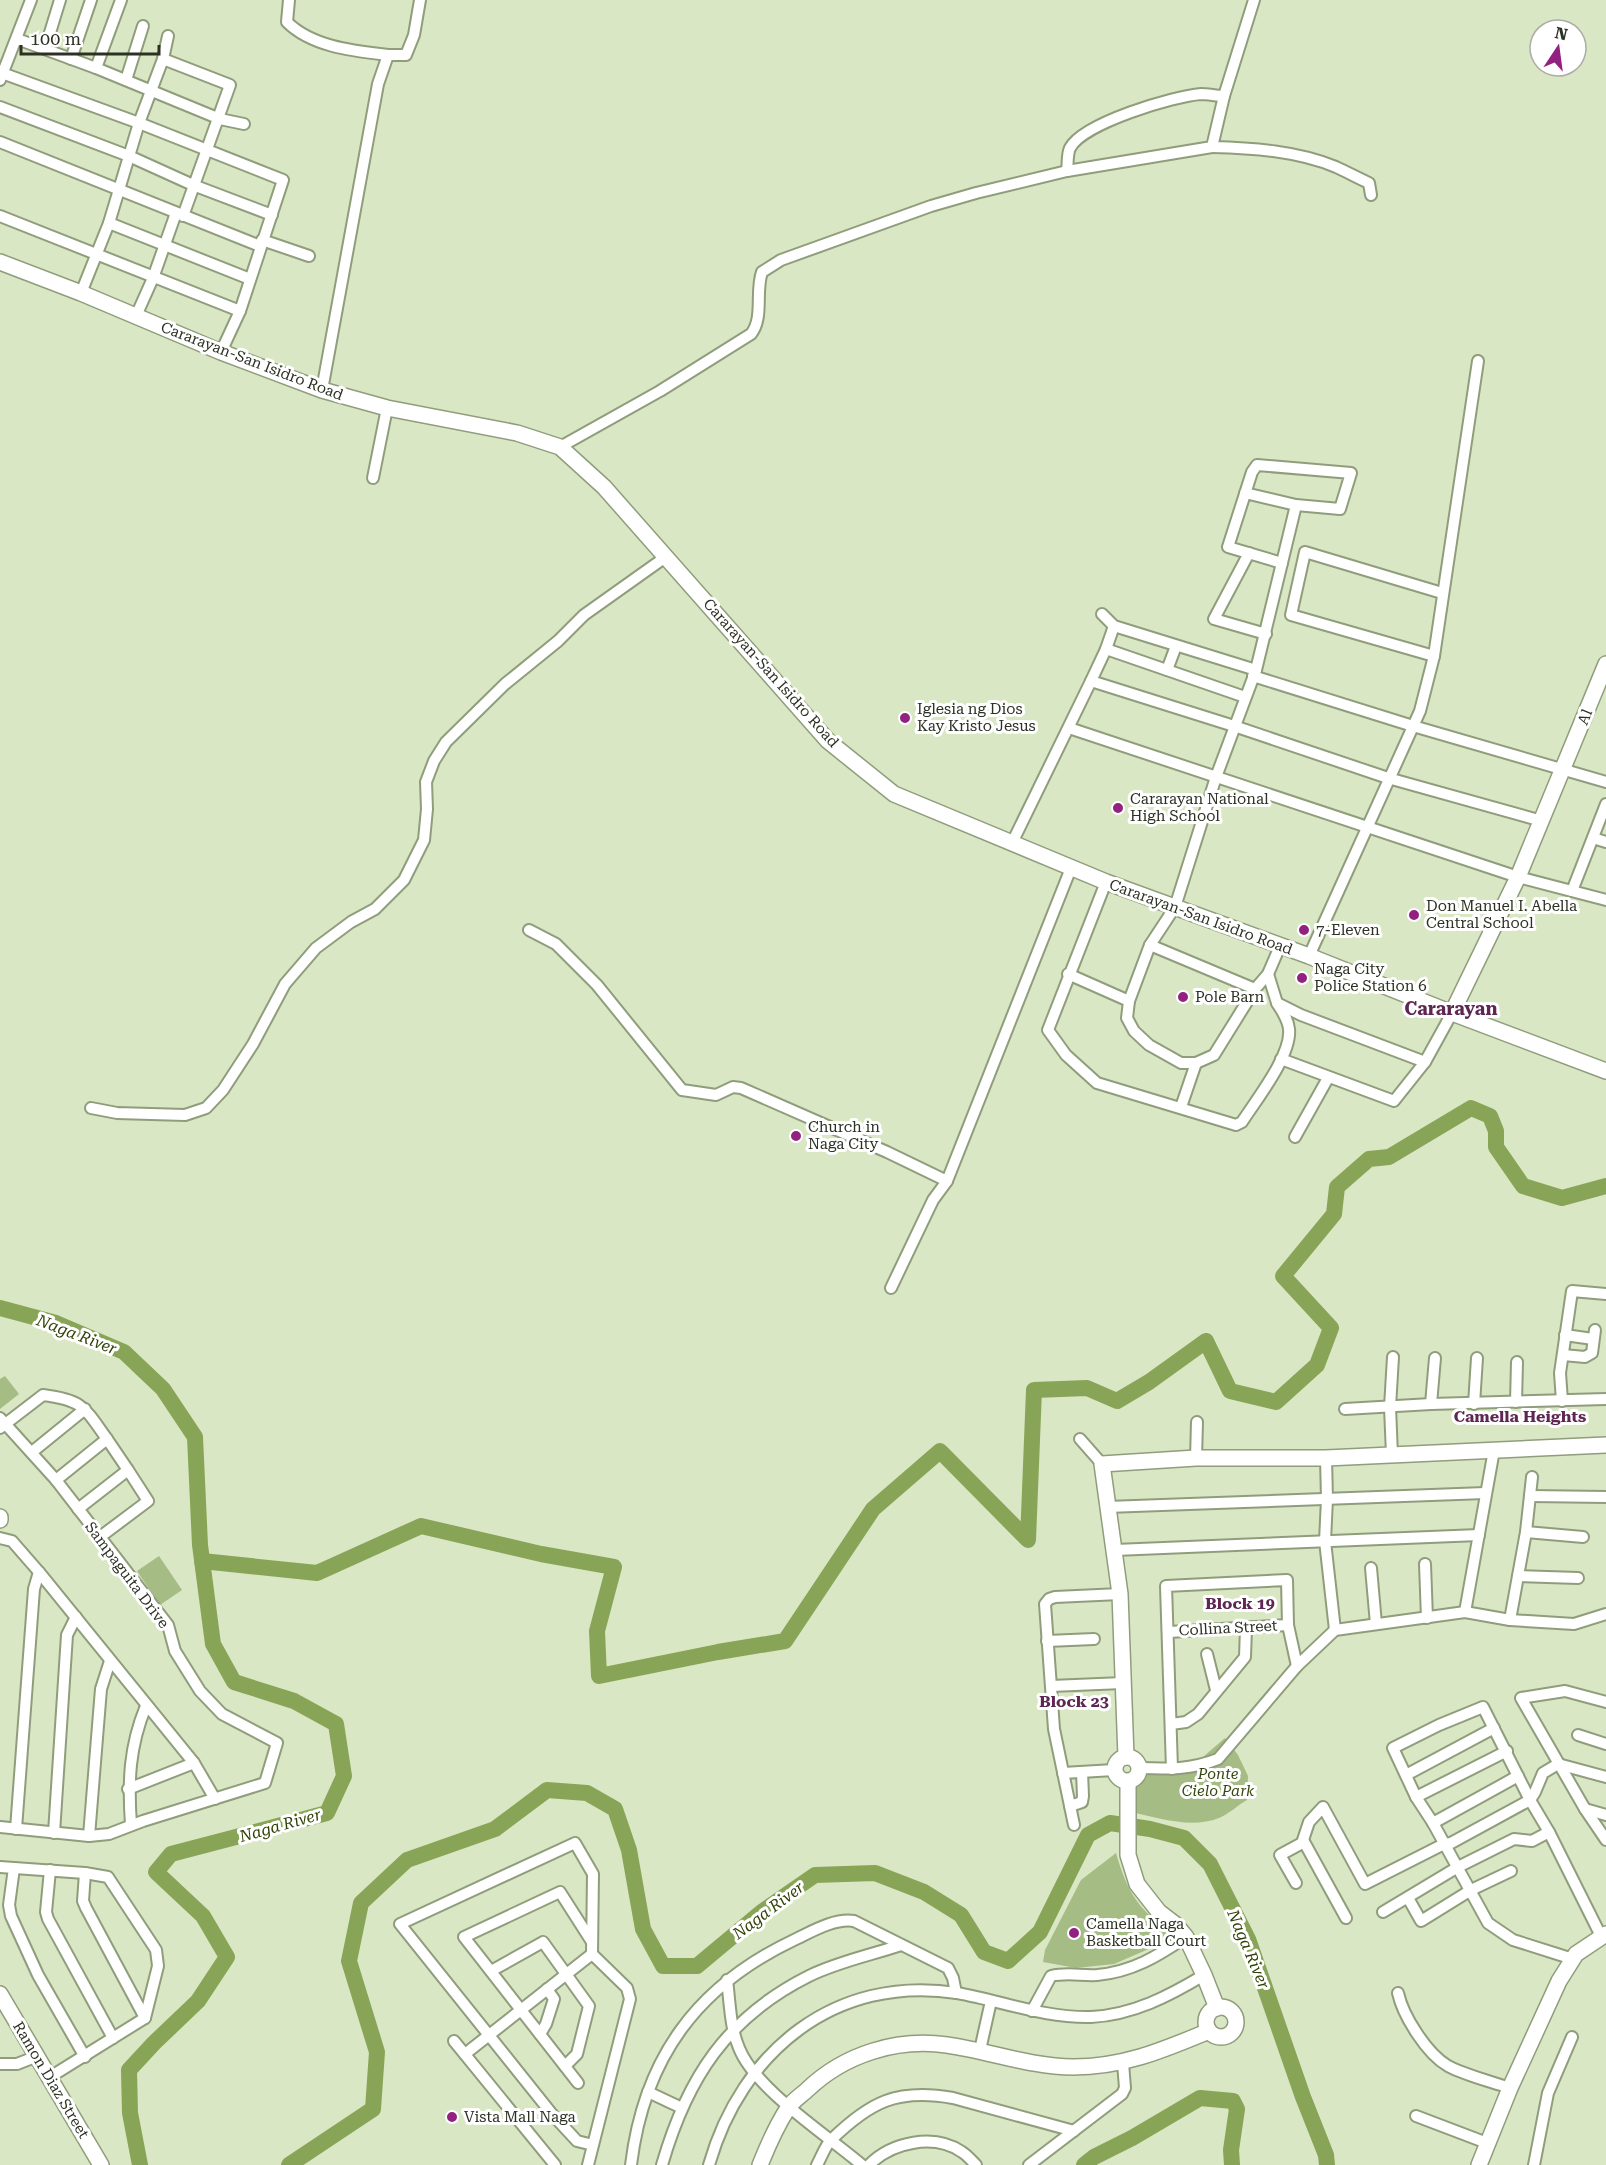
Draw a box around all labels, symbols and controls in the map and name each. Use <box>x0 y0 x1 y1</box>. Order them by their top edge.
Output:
scale bar <box>21 18 159 56</box>
north arrow <box>1528 18 1588 78</box>
text: N <box>1553 23 1569 45</box>
text: 100 m <box>30 28 81 49</box>
street label: Cararayan-San Isidro Road <box>158 318 346 404</box>
street label: Cararayan-San Isidro Road <box>699 595 843 751</box>
place label: Iglesia ng Dios Kay Kristo Jesus <box>917 700 1036 735</box>
street label: Al <box>1574 706 1596 727</box>
marker: Iglesia ng Dios Kay Kristo Jesus <box>898 711 912 725</box>
place label: Cararayan National High School <box>1130 790 1269 825</box>
marker: Cararayan National High School <box>1111 801 1125 815</box>
street label: Cararayan-San Isidro Road <box>1107 875 1296 959</box>
place label: Don Manuel I. Abella Central School <box>1426 897 1577 932</box>
marker: Don Manuel I. Abella Central School <box>1407 908 1421 922</box>
place label: 7-Eleven <box>1316 921 1380 939</box>
marker: 7-Eleven <box>1297 923 1311 937</box>
place label: Naga City Police Station 6 <box>1314 960 1427 995</box>
marker: Naga City Police Station 6 <box>1295 971 1309 985</box>
place label: Pole Barn <box>1195 988 1264 1006</box>
marker: Pole Barn <box>1176 990 1190 1004</box>
district label: Cararayan <box>1404 998 1498 1019</box>
place label: Church in Naga City <box>808 1118 880 1153</box>
marker: Church in Naga City <box>789 1129 803 1143</box>
water label: Naga River <box>33 1310 120 1359</box>
district label: Camella Heights <box>1454 1407 1586 1426</box>
street label: Sampaguita Drive <box>81 1518 173 1632</box>
district label: Block 19 <box>1205 1594 1275 1613</box>
street label: Collina Street <box>1178 1616 1278 1640</box>
district label: Block 23 <box>1039 1692 1109 1711</box>
park label: Ponte Cielo Park <box>1182 1765 1255 1800</box>
water label: Naga River <box>236 1805 323 1846</box>
water label: Naga River <box>728 1877 808 1944</box>
water label: Naga River <box>1223 1906 1274 1992</box>
place label: Camella Naga Basketball Court <box>1086 1915 1207 1950</box>
marker: Camella Naga Basketball Court <box>1067 1926 1081 1940</box>
street label: Ramon Diaz Street <box>9 2018 93 2142</box>
place label: Vista Mall Naga <box>464 2108 576 2126</box>
marker: Vista Mall Naga <box>445 2110 459 2124</box>

